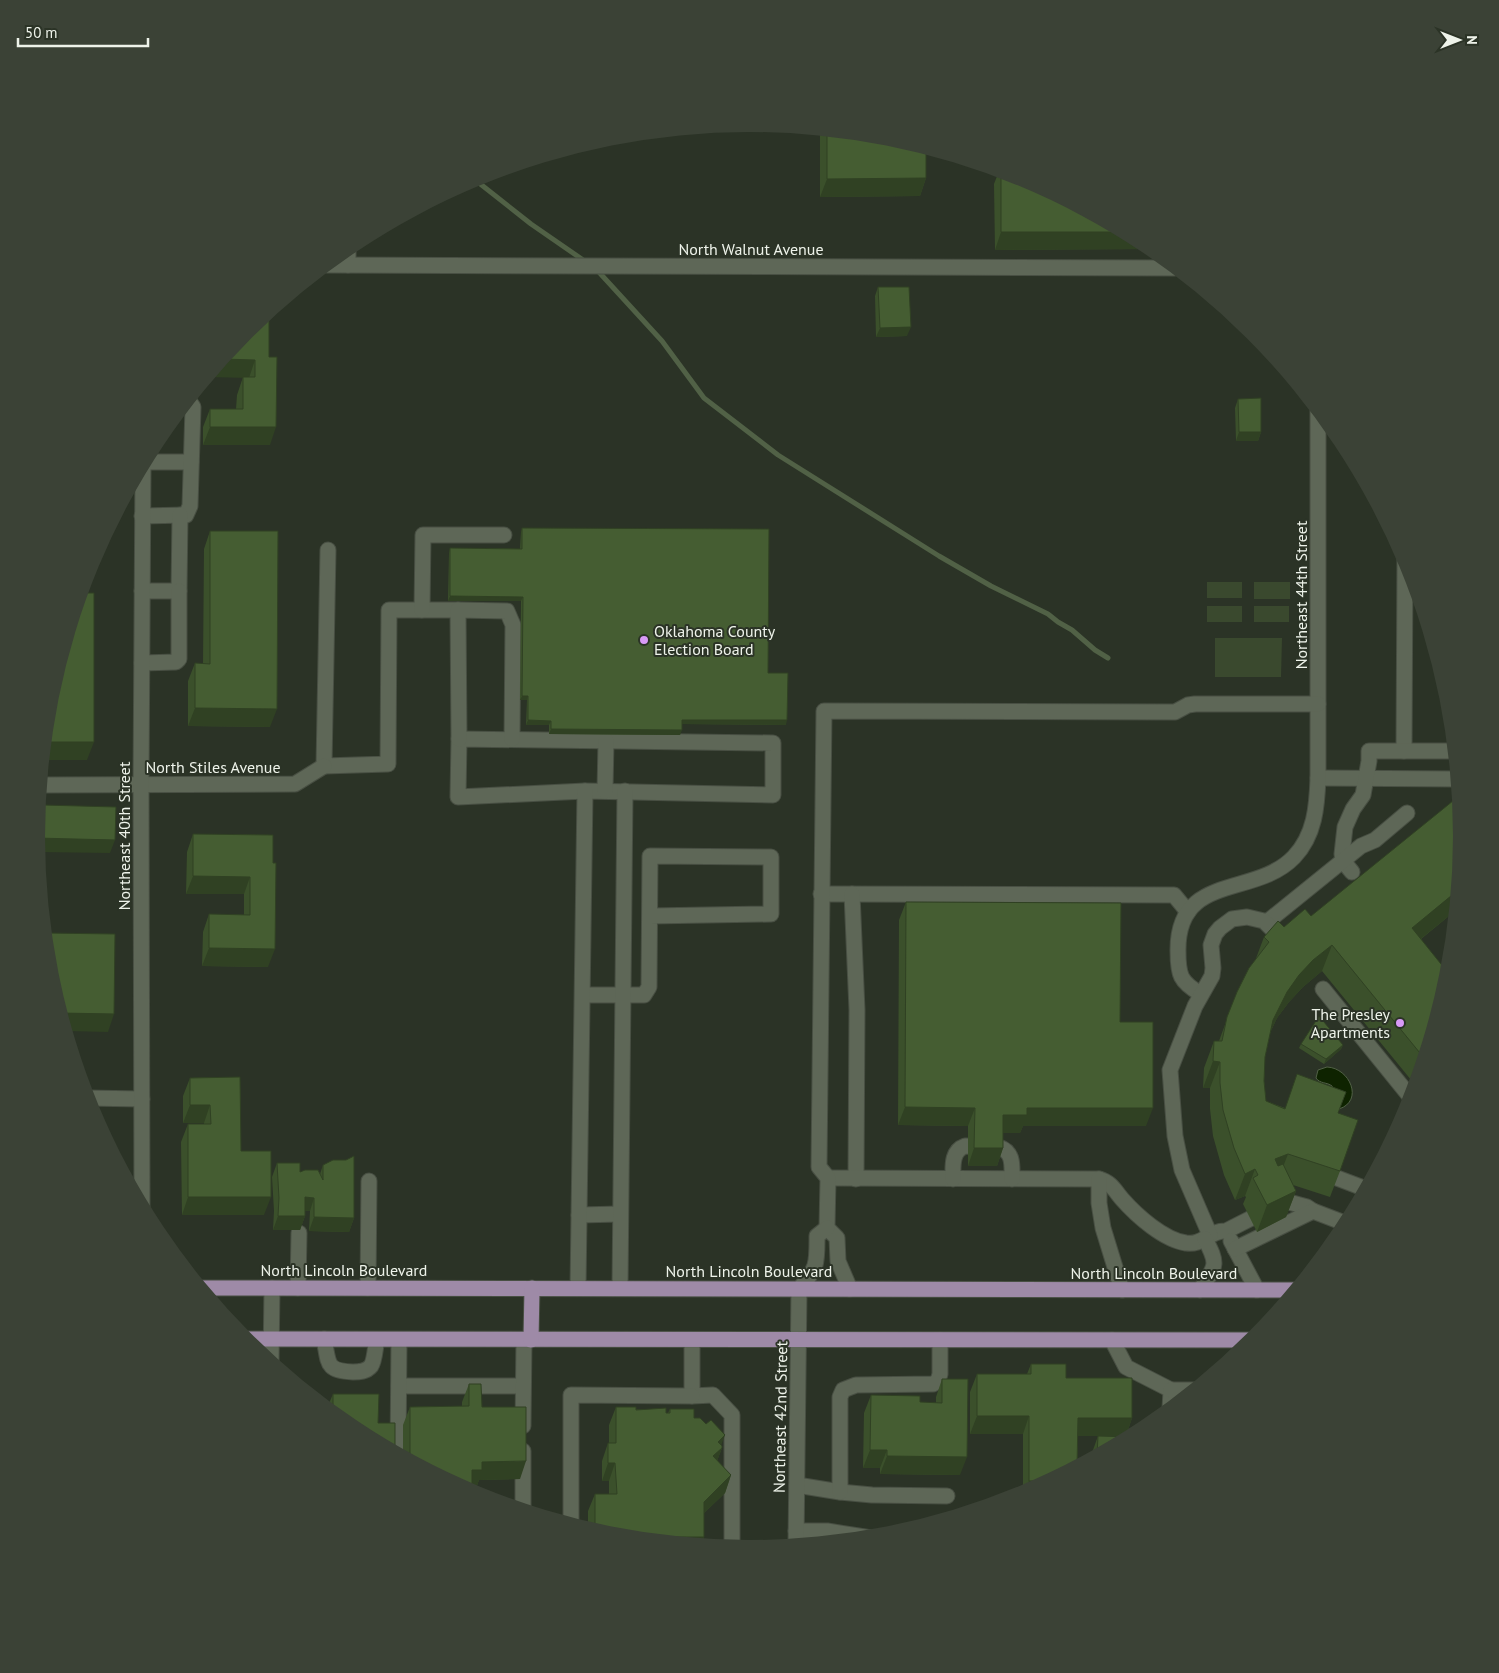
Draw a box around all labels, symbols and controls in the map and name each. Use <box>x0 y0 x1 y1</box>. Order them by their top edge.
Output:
scale bar <box>18 15 148 47</box>
north arrow <box>1434 15 1484 65</box>
text: 50 m <box>25 23 58 42</box>
text: N <box>1463 35 1481 45</box>
street label: North Walnut Avenue <box>678 239 824 259</box>
street label: Northeast 44th Street <box>1291 520 1311 669</box>
place label: Oklahoma County Election Board <box>654 621 776 659</box>
marker: Oklahoma County Election Board <box>638 634 650 646</box>
street label: North Stiles Avenue <box>145 757 281 777</box>
street label: Northeast 40th Street <box>114 761 134 910</box>
place label: The Presley Apartments <box>1311 1004 1391 1042</box>
marker: The Presley Apartments <box>1394 1017 1406 1029</box>
street label: North Lincoln Boulevard <box>261 1260 427 1280</box>
street label: North Lincoln Boulevard <box>666 1261 832 1281</box>
street label: North Lincoln Boulevard <box>1071 1263 1237 1283</box>
street label: Northeast 42nd Street <box>769 1340 791 1493</box>

